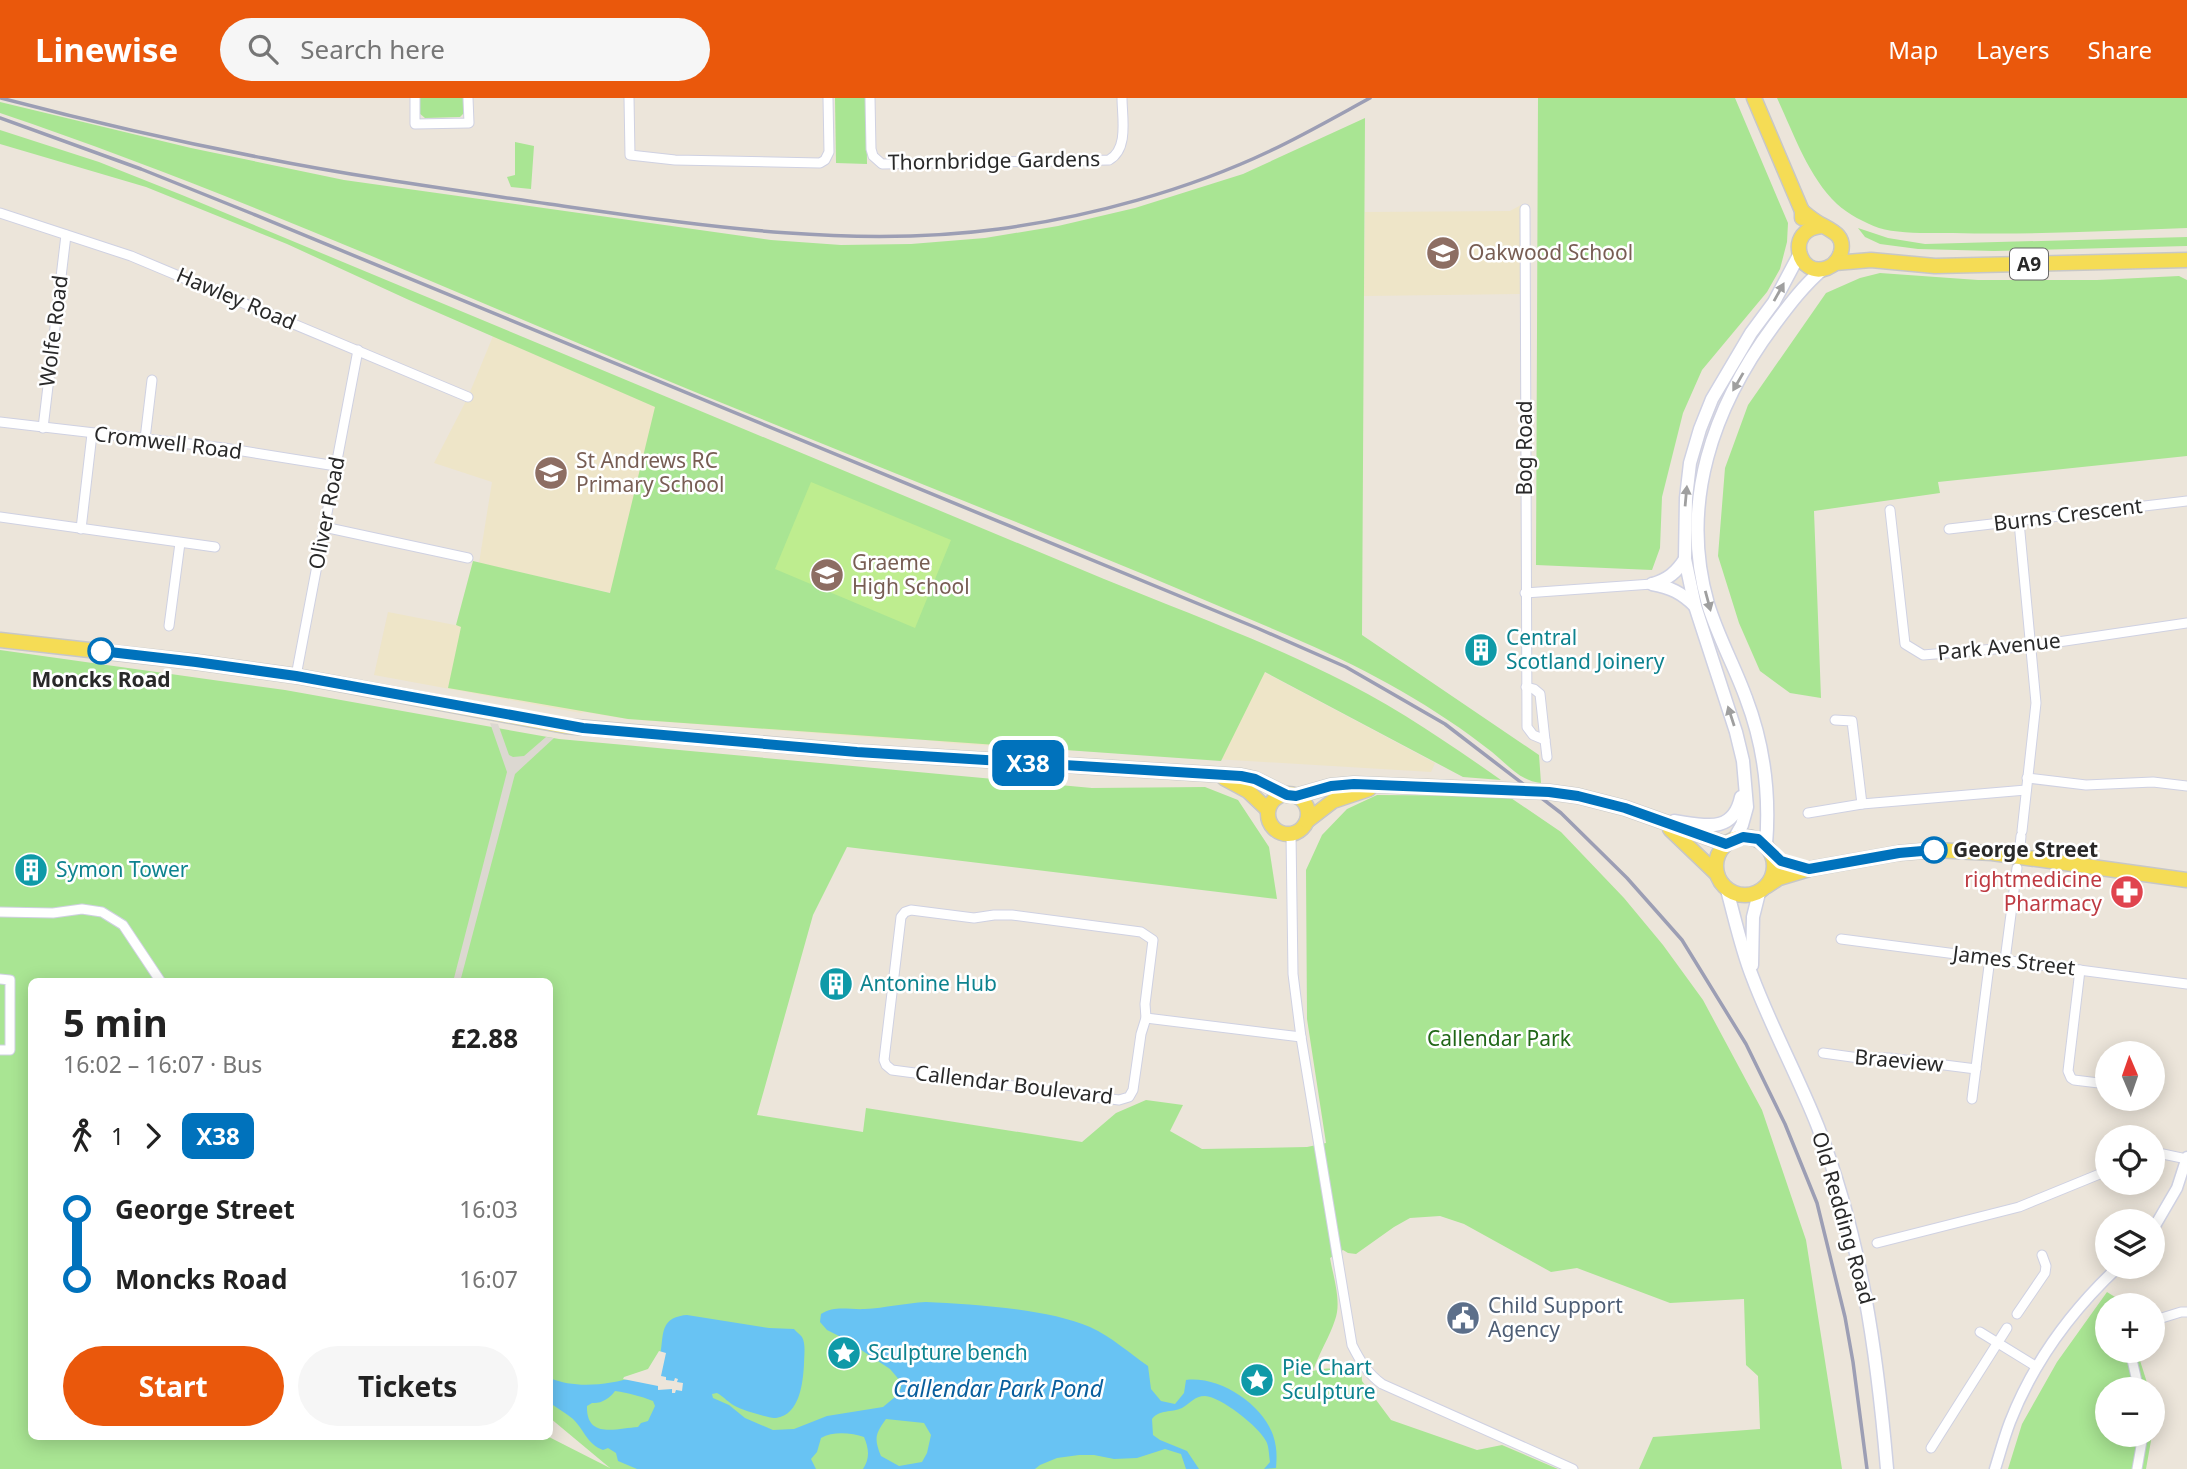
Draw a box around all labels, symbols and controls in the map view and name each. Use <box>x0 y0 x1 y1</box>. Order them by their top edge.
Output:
search box <box>220 18 710 81</box>
text: Linewise <box>35 27 178 72</box>
icon: search <box>244 30 282 68</box>
text: Search here <box>300 31 445 67</box>
text: Map <box>1888 33 1938 66</box>
text: Layers <box>1976 33 2050 66</box>
text: Share <box>2088 33 2152 66</box>
street label: Thornbridge Gardens <box>888 144 1100 176</box>
school or university icon: Oakwood School <box>1424 234 1462 272</box>
place label: Oakwood School <box>1468 238 1633 266</box>
road number: A9 <box>2010 248 2048 280</box>
street label: Hawley Road <box>172 260 300 336</box>
street label: Wolfe Road <box>32 273 74 388</box>
one-way arrow <box>1773 282 1785 301</box>
one-way arrow <box>1732 372 1744 391</box>
street label: Bog Road <box>1510 400 1538 496</box>
street label: Cromwell Road <box>92 419 244 465</box>
place label: St Andrews RC Primary School <box>576 446 724 498</box>
street label: Oliver Road <box>301 454 351 572</box>
school or university icon: St Andrews RC Primary School <box>532 454 570 492</box>
one-way arrow <box>1681 484 1692 506</box>
street label: Burns Crescent <box>1992 491 2144 537</box>
place label: Graeme High School <box>852 548 970 600</box>
school or university icon: Graeme High School <box>808 556 846 594</box>
one-way arrow <box>1703 590 1714 612</box>
place label: Central Scotland Joinery <box>1506 623 1665 675</box>
street label: Park Avenue <box>1936 626 2062 666</box>
building icon: Central Scotland Joinery <box>1462 631 1500 669</box>
marker: Moncks Road <box>88 638 114 664</box>
place label: Moncks Road <box>31 665 171 693</box>
one-way arrow <box>1725 705 1736 726</box>
line badge: X38 <box>988 740 1068 786</box>
text: X38 <box>1006 746 1050 779</box>
place label: George Street <box>1953 835 2098 863</box>
marker: George Street <box>1921 837 1947 863</box>
building icon: Symon Tower <box>12 851 50 889</box>
place label: Symon Tower <box>56 855 189 883</box>
place label: rightmedicine Pharmacy <box>1964 865 2102 917</box>
pharmacy icon: rightmedicine Pharmacy <box>2108 873 2146 911</box>
street label: James Street <box>1949 938 2077 981</box>
building icon: Antonine Hub <box>817 965 855 1003</box>
place label: Antonine Hub <box>860 969 997 997</box>
text: 5 min <box>63 996 168 1048</box>
text: £2.88 <box>451 1020 518 1056</box>
park label: Callendar Park <box>1427 1024 1572 1052</box>
north arrow <box>2095 1041 2165 1111</box>
map controls <box>2095 1041 2165 1447</box>
street label: Braeview <box>1853 1042 1945 1078</box>
text: 16:02 – 16:07 · Bus <box>63 1048 262 1080</box>
street label: Callendar Boulevard <box>913 1058 1115 1110</box>
icon: walk <box>63 1117 101 1155</box>
icon: forward <box>134 1117 172 1155</box>
text: X38 <box>196 1119 240 1152</box>
text: 1 <box>111 1120 124 1152</box>
button: locate <box>2095 1125 2165 1195</box>
street label: Old Redding Road <box>1806 1128 1882 1307</box>
text: George Street <box>115 1191 295 1227</box>
text: 16:03 <box>459 1193 518 1225</box>
button: layers <box>2095 1209 2165 1279</box>
text: Moncks Road <box>115 1261 287 1297</box>
text: 16:07 <box>459 1263 518 1295</box>
place label: Child Support Agency <box>1488 1291 1623 1343</box>
button: + <box>2095 1293 2165 1363</box>
public building icon: Child Support Agency <box>1444 1299 1482 1337</box>
place icon: Sculpture bench <box>825 1334 863 1372</box>
place label: Sculpture bench <box>868 1338 1028 1366</box>
button: Start <box>63 1346 284 1426</box>
button: Tickets <box>298 1346 518 1426</box>
place label: Pie Chart Sculpture <box>1282 1353 1376 1405</box>
place icon: Pie Chart Sculpture <box>1238 1361 1276 1399</box>
water label: Callendar Park Pond <box>893 1372 1104 1404</box>
button: − <box>2095 1377 2165 1447</box>

